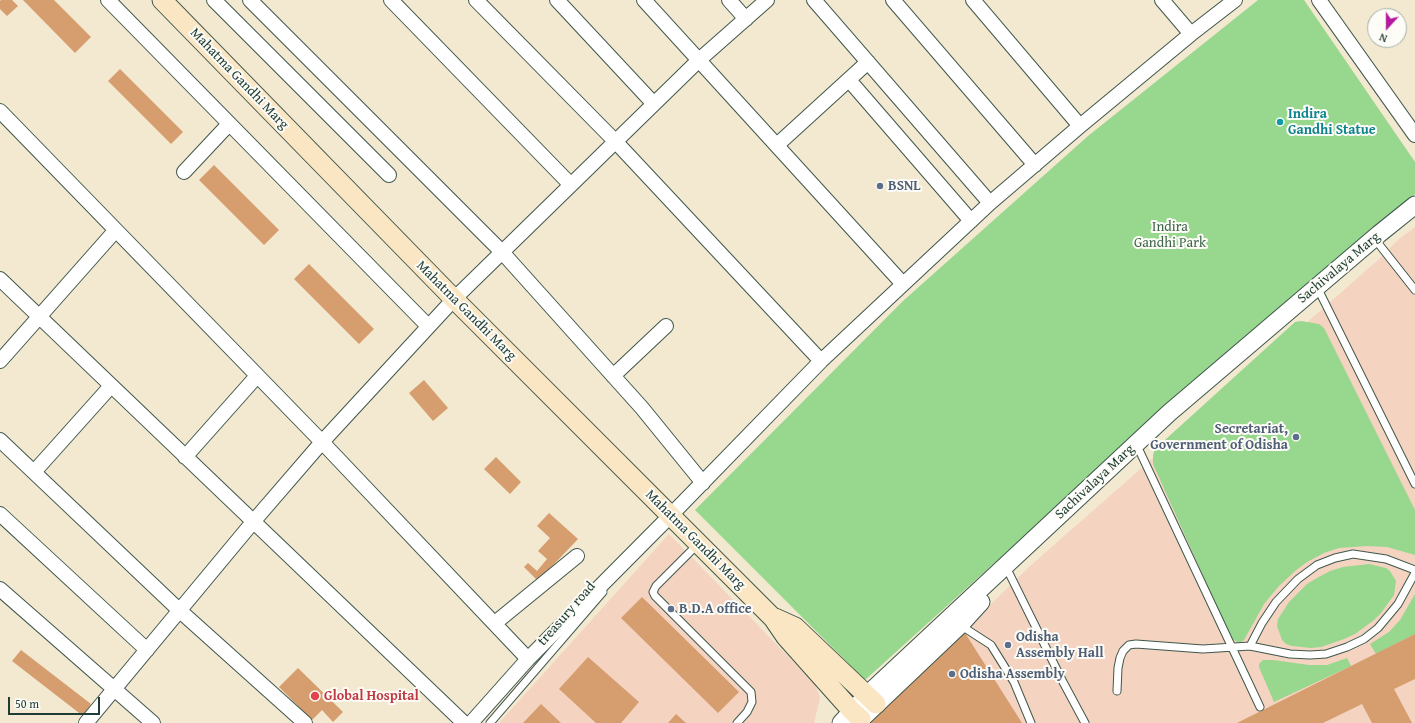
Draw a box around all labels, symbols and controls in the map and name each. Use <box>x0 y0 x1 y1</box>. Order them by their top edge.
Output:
north arrow <box>1367 8 1407 48</box>
street label: Mahatma Gandhi Marg <box>186 25 292 133</box>
text: N <box>1377 29 1389 47</box>
place label: Indira Gandhi Statue <box>1288 106 1376 138</box>
marker: Indira Gandhi Statue <box>1275 117 1285 127</box>
place label: BSNL <box>888 178 921 194</box>
marker: BSNL <box>875 181 885 191</box>
park label: Indira Gandhi Park <box>1134 219 1206 252</box>
street label: Sachivalaya Marg <box>1294 229 1384 307</box>
street label: Mahatma Gandhi Marg <box>412 257 520 365</box>
place label: Secretariat, Government of Odisha <box>1150 421 1288 454</box>
marker: Secretariat, Government of Odisha <box>1291 432 1301 442</box>
street label: Sachivalaya Marg <box>1052 441 1138 523</box>
street label: Mahatma Gandhi Marg <box>641 486 749 594</box>
street label: treasury road <box>535 579 599 649</box>
place label: B.D.A office <box>679 601 752 617</box>
marker: B.D.A office <box>666 604 676 614</box>
place label: Odisha Assembly Hall <box>1016 629 1104 662</box>
marker: Odisha Assembly Hall <box>1003 640 1013 650</box>
place label: Odisha Assembly <box>960 666 1065 682</box>
marker: Odisha Assembly <box>947 669 957 679</box>
place label: Global Hospital <box>324 688 419 704</box>
scale bar <box>10 689 102 715</box>
marker: Global Hospital <box>309 690 321 702</box>
text: 50 m <box>15 695 39 712</box>

